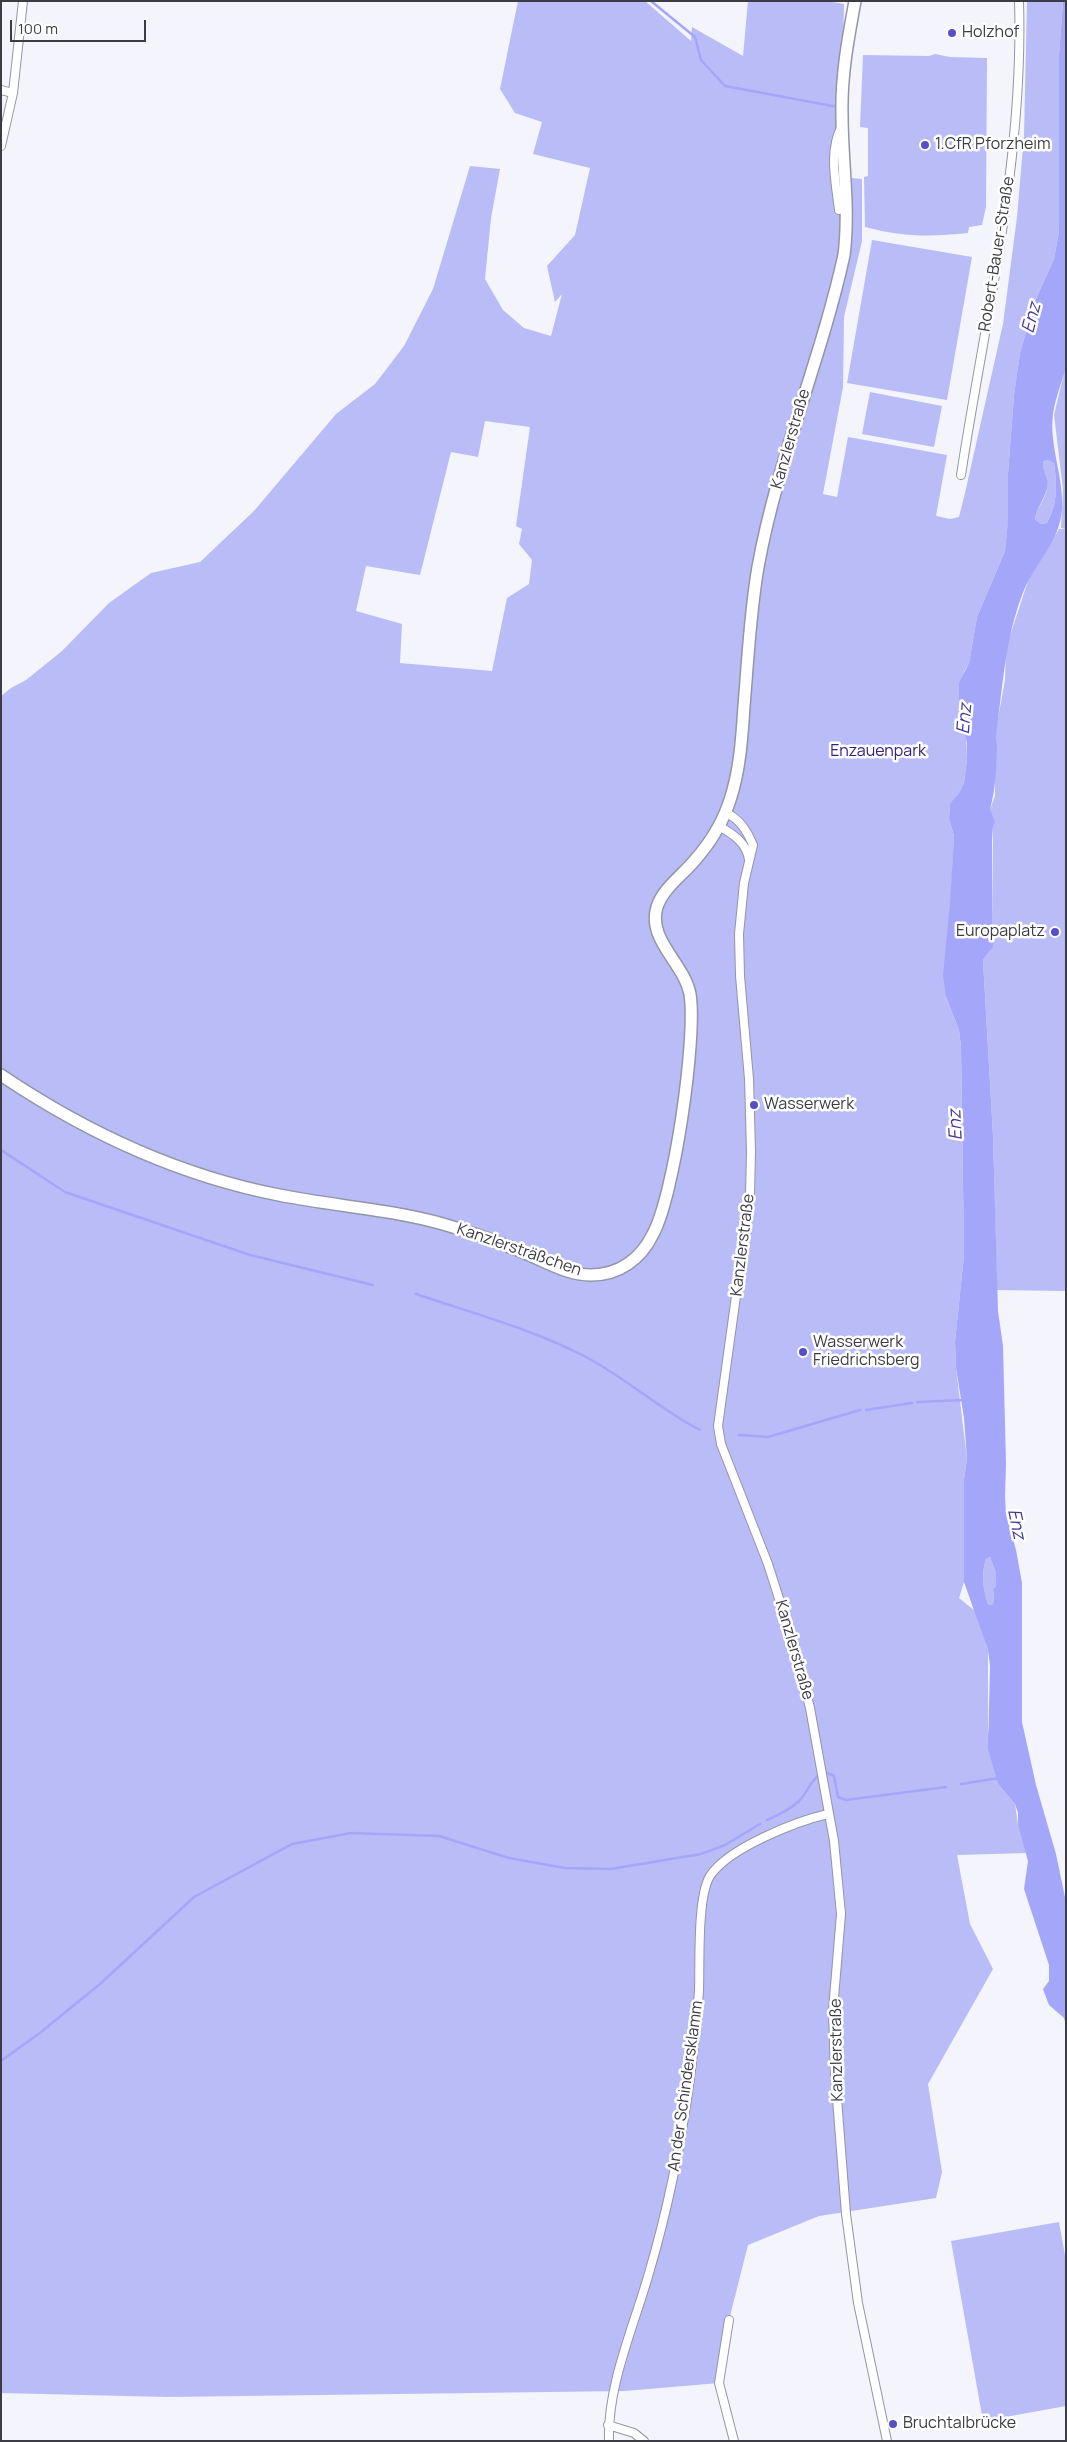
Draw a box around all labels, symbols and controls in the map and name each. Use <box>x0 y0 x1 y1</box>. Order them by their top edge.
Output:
scale bar <box>12 10 149 42</box>
text: 100 m <box>18 18 58 39</box>
place label: Holzhof <box>962 23 1019 43</box>
marker: Holzhof <box>946 27 958 39</box>
place label: 1.CfR Pforzheim <box>935 135 1051 155</box>
marker: 1.CfR Pforzheim <box>919 139 931 151</box>
street label: Robert-Bauer-Straße <box>975 175 1019 333</box>
water label: Enz <box>1018 300 1046 336</box>
street label: Kanzlerstraße <box>768 387 814 491</box>
water label: Enz <box>953 703 977 735</box>
park label: Enzauenpark <box>830 742 926 762</box>
place label: Europaplatz <box>956 922 1045 942</box>
marker: Europaplatz <box>1049 926 1061 938</box>
place label: Wasserwerk <box>764 1095 854 1115</box>
marker: Wasserwerk <box>748 1099 760 1111</box>
water label: Enz <box>944 1109 968 1141</box>
street label: Kanzlerstraße <box>727 1193 759 1297</box>
street label: Kanzlersträßchen <box>454 1220 584 1280</box>
place label: Wasserwerk Friedrichsberg <box>813 1333 919 1371</box>
marker: Wasserwerk Friedrichsberg <box>797 1346 809 1358</box>
water label: Enz <box>1002 1507 1030 1541</box>
street label: Kanzlerstraße <box>771 1598 817 1702</box>
street label: Kanzlerstraße <box>827 1998 847 2102</box>
street label: An der Schindersklamm <box>664 1999 708 2173</box>
place label: Bruchtalbrücke <box>903 2414 1016 2434</box>
marker: Bruchtalbrücke <box>887 2418 899 2430</box>

